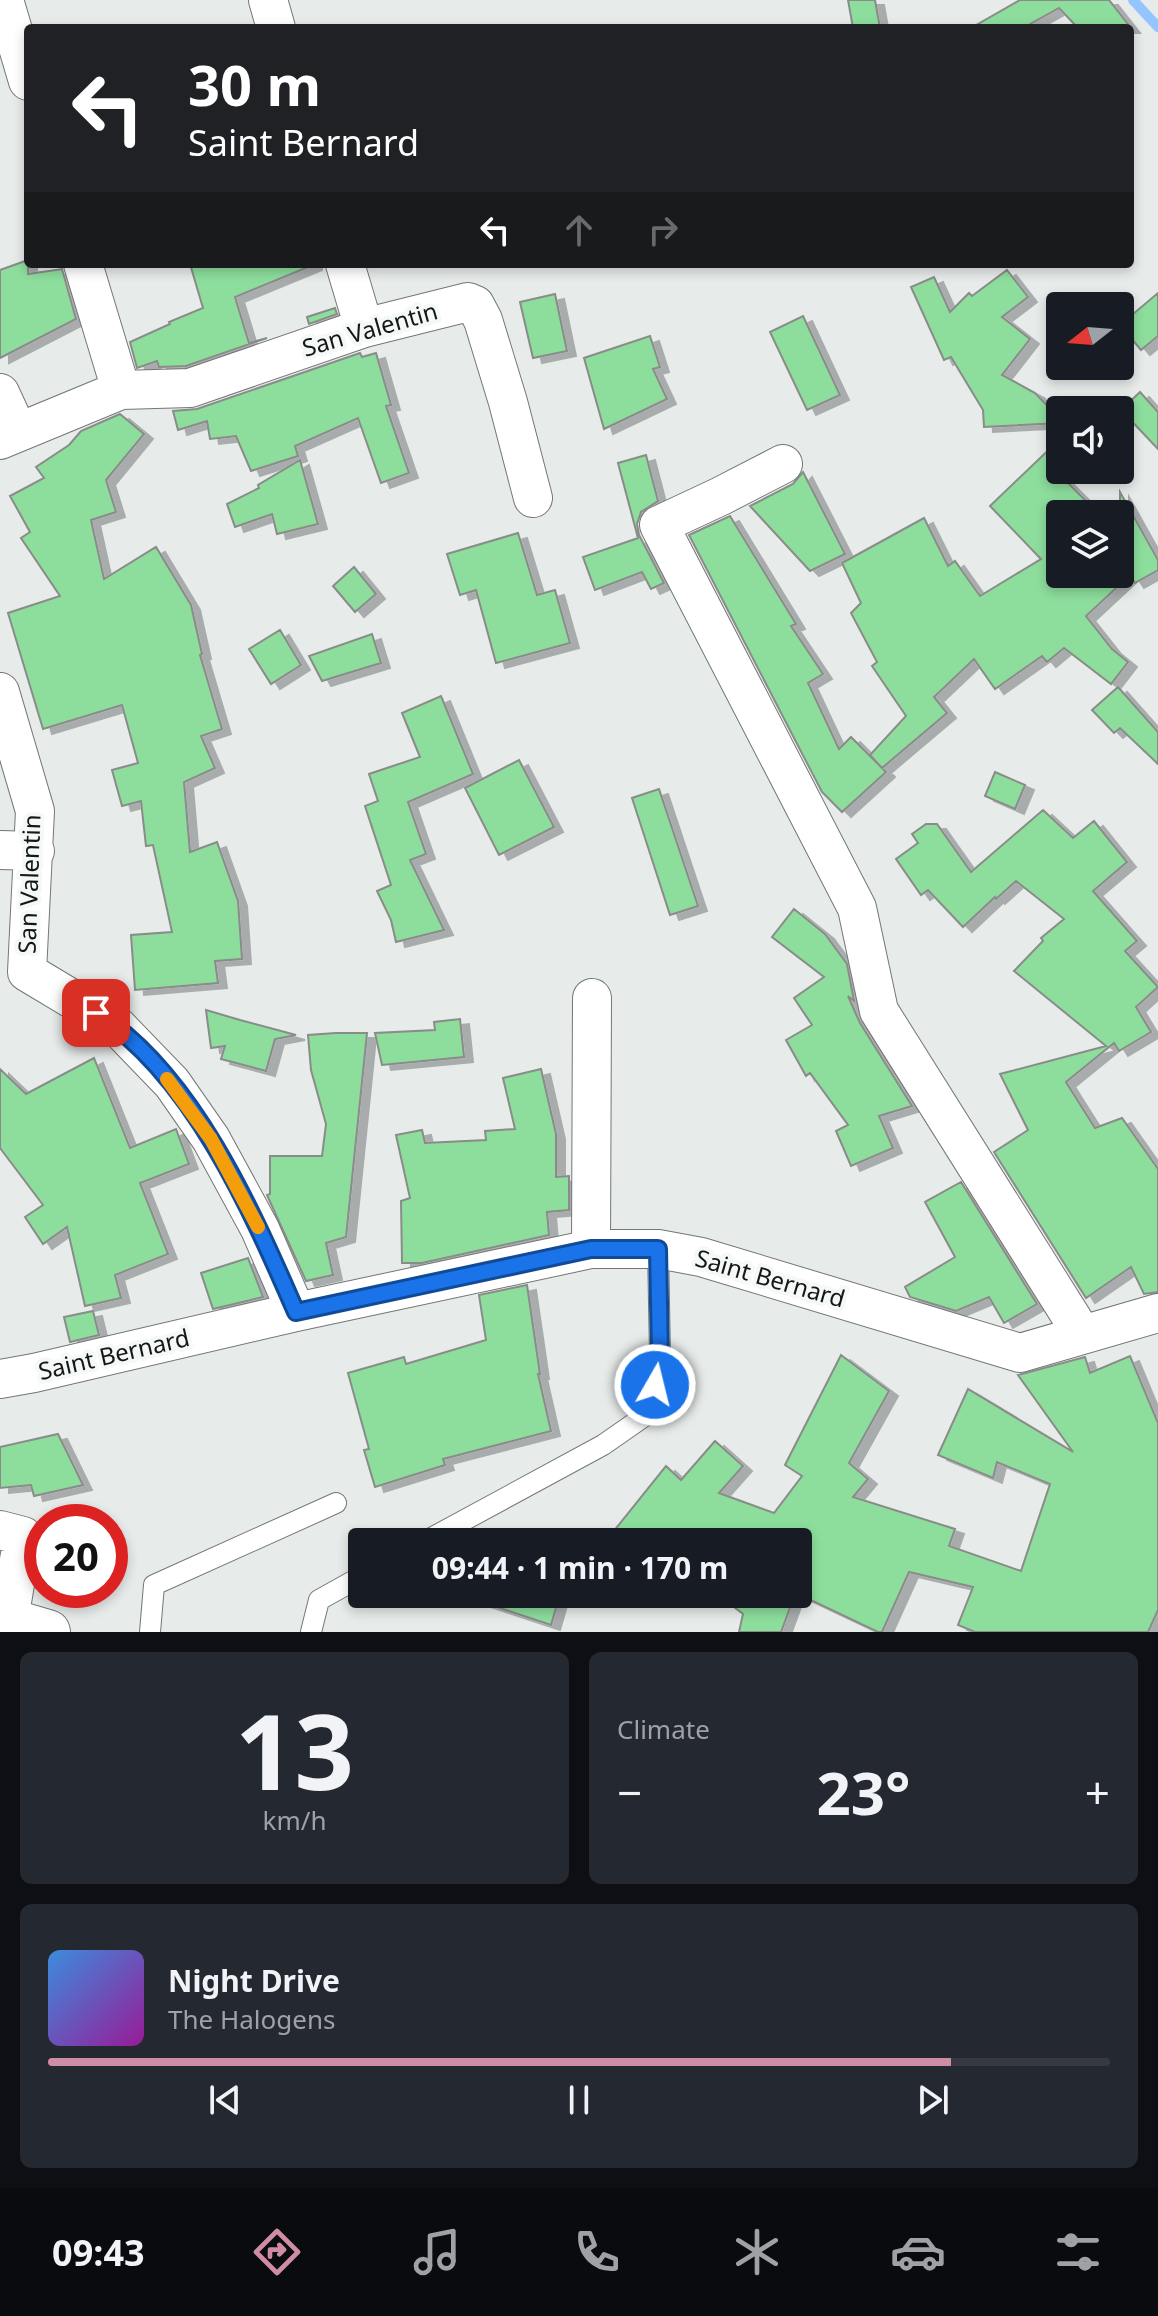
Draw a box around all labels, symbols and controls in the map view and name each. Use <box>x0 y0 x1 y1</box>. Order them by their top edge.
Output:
text: 30 m <box>188 46 321 122</box>
icon: left <box>56 56 160 160</box>
text: Saint Bernard <box>188 118 419 167</box>
icon: left <box>473 208 517 252</box>
icon: ahead <box>557 208 601 252</box>
icon: right <box>641 208 685 252</box>
north arrow <box>1046 292 1134 380</box>
map controls <box>1046 292 1134 588</box>
street label: San Valentin <box>298 293 441 364</box>
button: sound <box>1046 396 1134 484</box>
button: layers <box>1046 500 1134 588</box>
street label: San Valentin <box>10 814 47 954</box>
pin <box>62 979 130 1047</box>
icon: arrive <box>74 991 118 1035</box>
street label: Saint Bernard <box>692 1240 849 1315</box>
street label: Saint Bernard <box>35 1320 192 1387</box>
position arrow <box>613 1343 697 1427</box>
speed limit sign: 20 <box>24 1504 128 1608</box>
text: 09:44 · 1 min · 170 m <box>432 1547 728 1588</box>
text: 13 <box>235 1679 354 1820</box>
text: Climate <box>617 1711 710 1747</box>
text: 23° <box>816 1751 911 1833</box>
text: − <box>617 1762 642 1822</box>
text: + <box>1085 1762 1110 1822</box>
text: km/h <box>263 1802 326 1838</box>
text: Night Drive <box>168 1960 340 2001</box>
text: The Halogens <box>168 2001 335 2037</box>
icon: previous <box>203 2078 247 2122</box>
icon: pause <box>557 2078 601 2122</box>
icon: next <box>911 2078 955 2122</box>
icon: directions <box>249 2224 305 2280</box>
icon: music <box>409 2224 465 2280</box>
icon: phone <box>569 2224 625 2280</box>
icon: climate <box>729 2224 785 2280</box>
icon: car <box>890 2224 946 2280</box>
icon: filters <box>1050 2224 1106 2280</box>
text: 09:43 <box>52 2228 145 2277</box>

